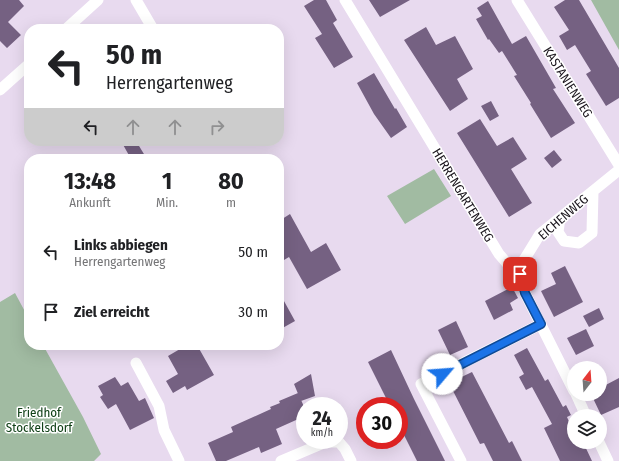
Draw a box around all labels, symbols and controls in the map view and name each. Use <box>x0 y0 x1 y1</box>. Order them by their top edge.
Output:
text: 50 m <box>106 38 162 71</box>
icon: left <box>40 40 92 92</box>
street label: KASTANIENWEG <box>540 44 596 120</box>
text: Herrengartenweg <box>106 72 233 94</box>
icon: left <box>80 116 102 138</box>
icon: ahead <box>122 116 144 138</box>
icon: ahead <box>164 116 186 138</box>
icon: right <box>206 116 228 138</box>
street label: HERRENGARTENWEG <box>429 146 497 244</box>
text: 13:48 <box>64 167 116 195</box>
text: 1 <box>162 167 172 195</box>
text: 80 <box>218 167 244 195</box>
street label: EICHENWEG <box>535 191 591 243</box>
text: Ankunft <box>69 195 111 210</box>
text: Min. <box>156 195 178 210</box>
text: m <box>226 195 236 210</box>
text: Links abbiegen <box>74 236 168 254</box>
icon: left <box>40 241 62 263</box>
text: 50 m <box>238 243 268 261</box>
text: Herrengartenweg <box>74 254 165 269</box>
pin <box>503 257 537 291</box>
icon: arrive <box>509 263 531 285</box>
icon: arrive <box>40 301 62 323</box>
text: Ziel erreicht <box>74 303 149 321</box>
text: 30 m <box>238 303 268 321</box>
position arrow <box>421 353 463 395</box>
north arrow <box>567 361 607 401</box>
map controls <box>567 361 607 449</box>
speed limit sign: 30 <box>356 397 408 449</box>
park label: Friedhof Stockelsdorf <box>6 405 73 435</box>
text: 24 <box>312 406 332 430</box>
button: layers <box>567 409 607 449</box>
text: km/h <box>311 427 333 439</box>

